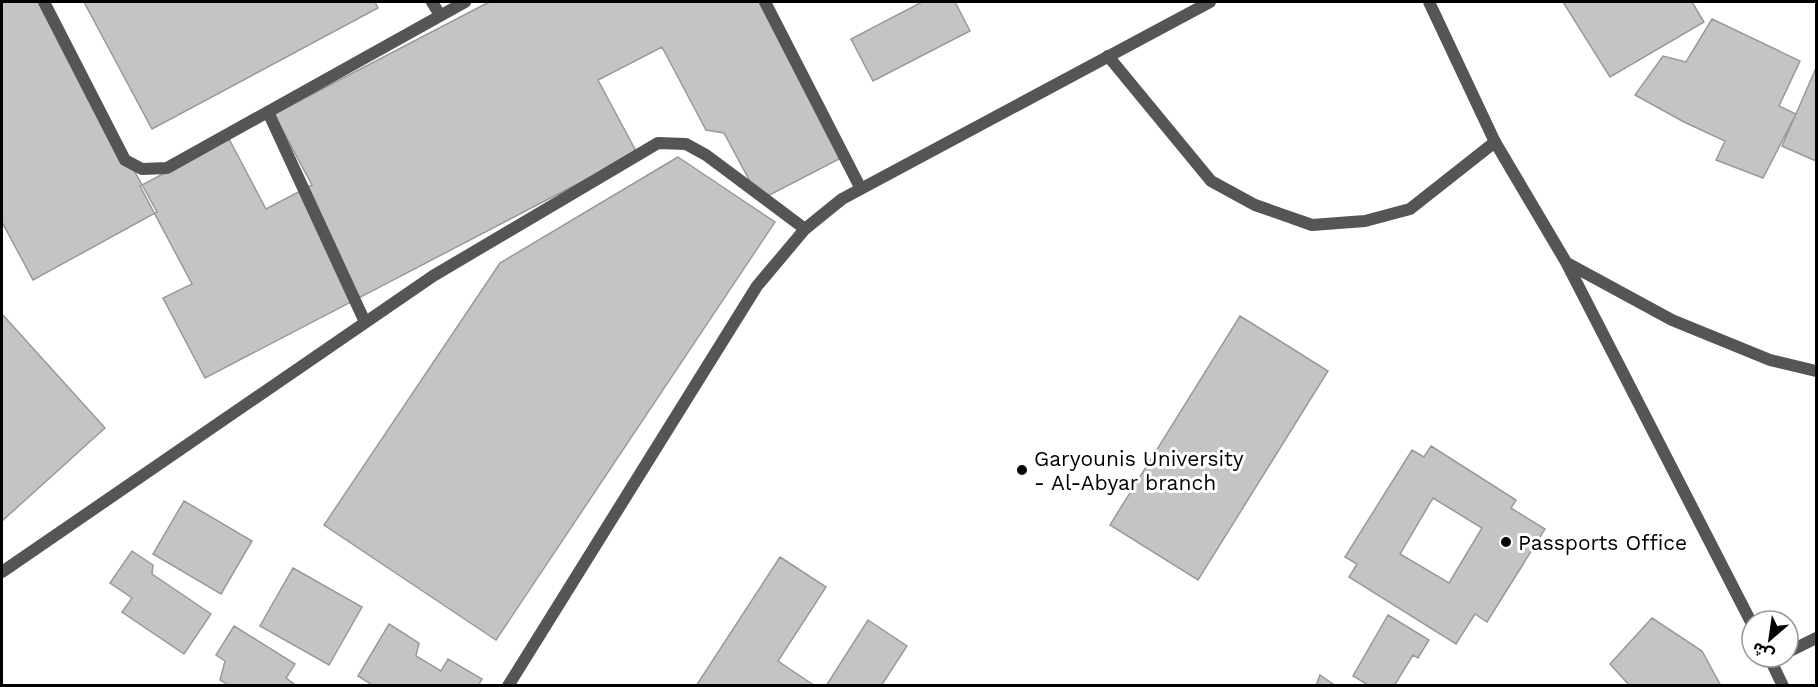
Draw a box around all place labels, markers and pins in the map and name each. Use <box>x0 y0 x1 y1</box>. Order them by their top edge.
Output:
place label: Garyounis University - Al-Abyar branch <box>1034 446 1244 495</box>
marker: Garyounis University - Al-Abyar branch <box>1015 463 1029 477</box>
place label: Passports Office <box>1518 530 1687 555</box>
marker: Passports Office <box>1499 535 1513 549</box>

